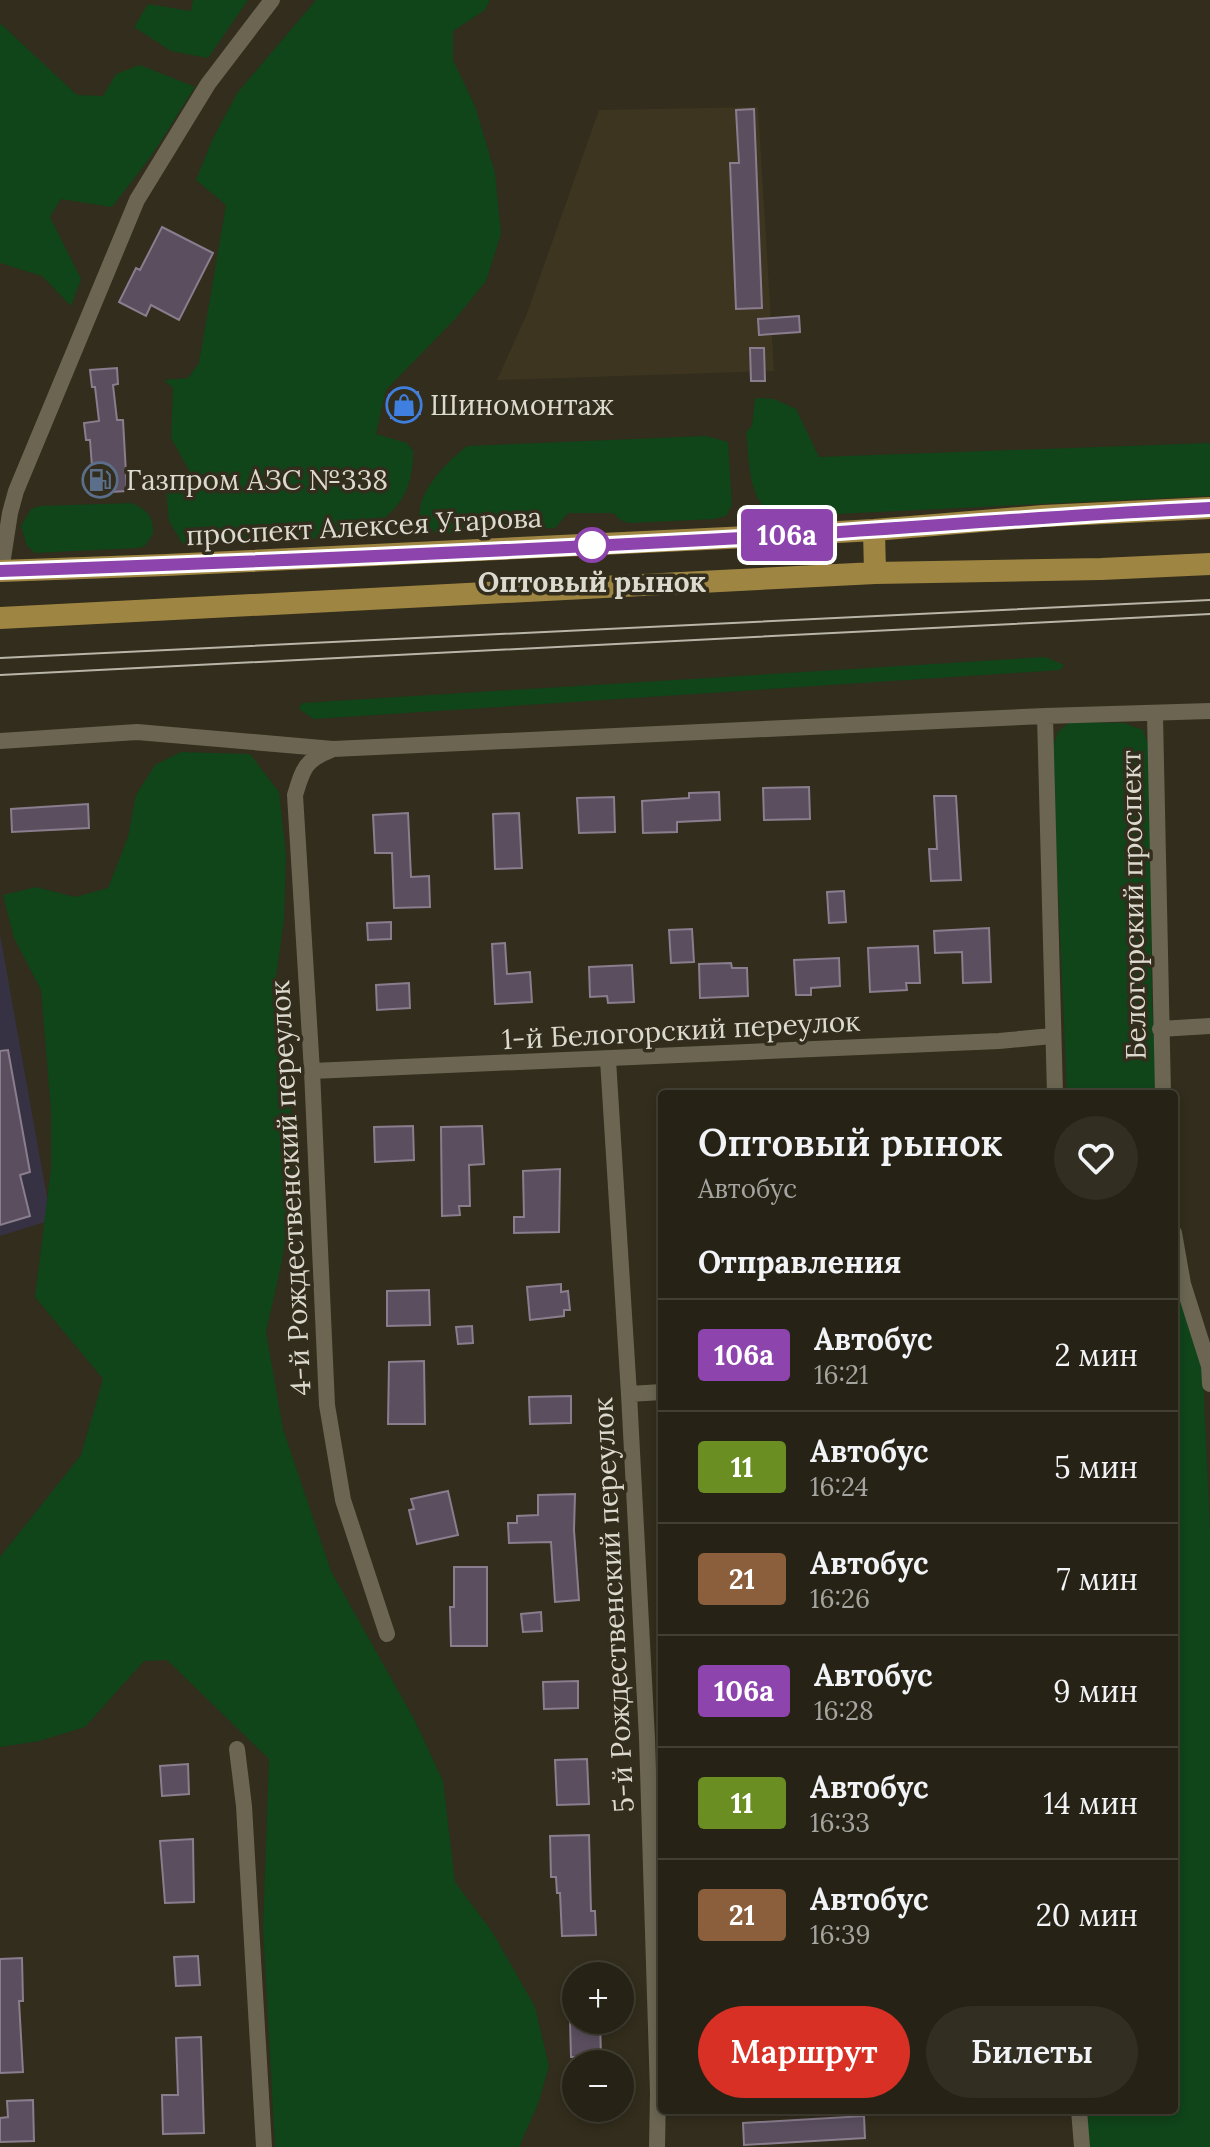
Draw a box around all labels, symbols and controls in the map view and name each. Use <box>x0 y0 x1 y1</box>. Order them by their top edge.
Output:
shop icon: Шиномонтаж <box>385 386 423 424</box>
place label: Шиномонтаж <box>430 387 614 423</box>
fuel station icon: Газпром АЗС №338 <box>81 461 119 499</box>
place label: Газпром АЗС №338 <box>126 462 388 498</box>
street label: проспект Алексея Угарова <box>185 499 543 553</box>
line badge: 106а <box>731 509 843 561</box>
text: 106а <box>757 517 817 553</box>
marker: Оптовый рынок <box>575 528 609 562</box>
place label: Оптовый рынок <box>478 564 707 600</box>
street label: Белогорский проспект <box>1112 750 1154 1060</box>
street label: 4-й Рождественский переулок <box>261 979 319 1397</box>
street label: 1-й Белогорский переулок <box>501 1003 861 1057</box>
button: heart <box>1054 1116 1138 1200</box>
text: Оптовый рынок <box>698 1118 1003 1166</box>
text: Автобус <box>698 1172 797 1205</box>
text: Отправления <box>698 1243 901 1281</box>
text: Автобус <box>814 1320 932 1358</box>
text: 2 мин <box>1054 1336 1138 1374</box>
text: 106а <box>714 1337 774 1373</box>
text: 16:21 <box>814 1358 868 1391</box>
street label: 5-й Рождественский переулок <box>584 1396 642 1814</box>
text: Автобус <box>810 1432 929 1470</box>
text: 5 мин <box>1054 1448 1138 1486</box>
text: 11 <box>731 1449 753 1485</box>
text: 16:24 <box>810 1470 868 1503</box>
text: Автобус <box>810 1544 929 1582</box>
text: 7 мин <box>1057 1560 1138 1598</box>
text: 21 <box>729 1561 755 1597</box>
text: 16:26 <box>810 1582 870 1615</box>
text: Автобус <box>814 1656 932 1694</box>
text: 9 мин <box>1053 1672 1138 1710</box>
text: 106а <box>714 1673 774 1709</box>
text: 16:28 <box>814 1694 874 1727</box>
text: Автобус <box>810 1768 929 1806</box>
text: 14 мин <box>1043 1784 1138 1822</box>
text: 11 <box>731 1785 753 1821</box>
text: 16:33 <box>810 1806 870 1839</box>
text: Автобус <box>810 1880 929 1918</box>
text: 20 мин <box>1036 1896 1138 1934</box>
text: 21 <box>729 1897 755 1933</box>
text: 16:39 <box>810 1918 871 1951</box>
map controls <box>562 1962 634 2122</box>
button: + <box>562 1962 634 2034</box>
button: Маршрут <box>698 2006 910 2098</box>
button: Билеты <box>926 2006 1138 2098</box>
button: − <box>562 2050 634 2122</box>

